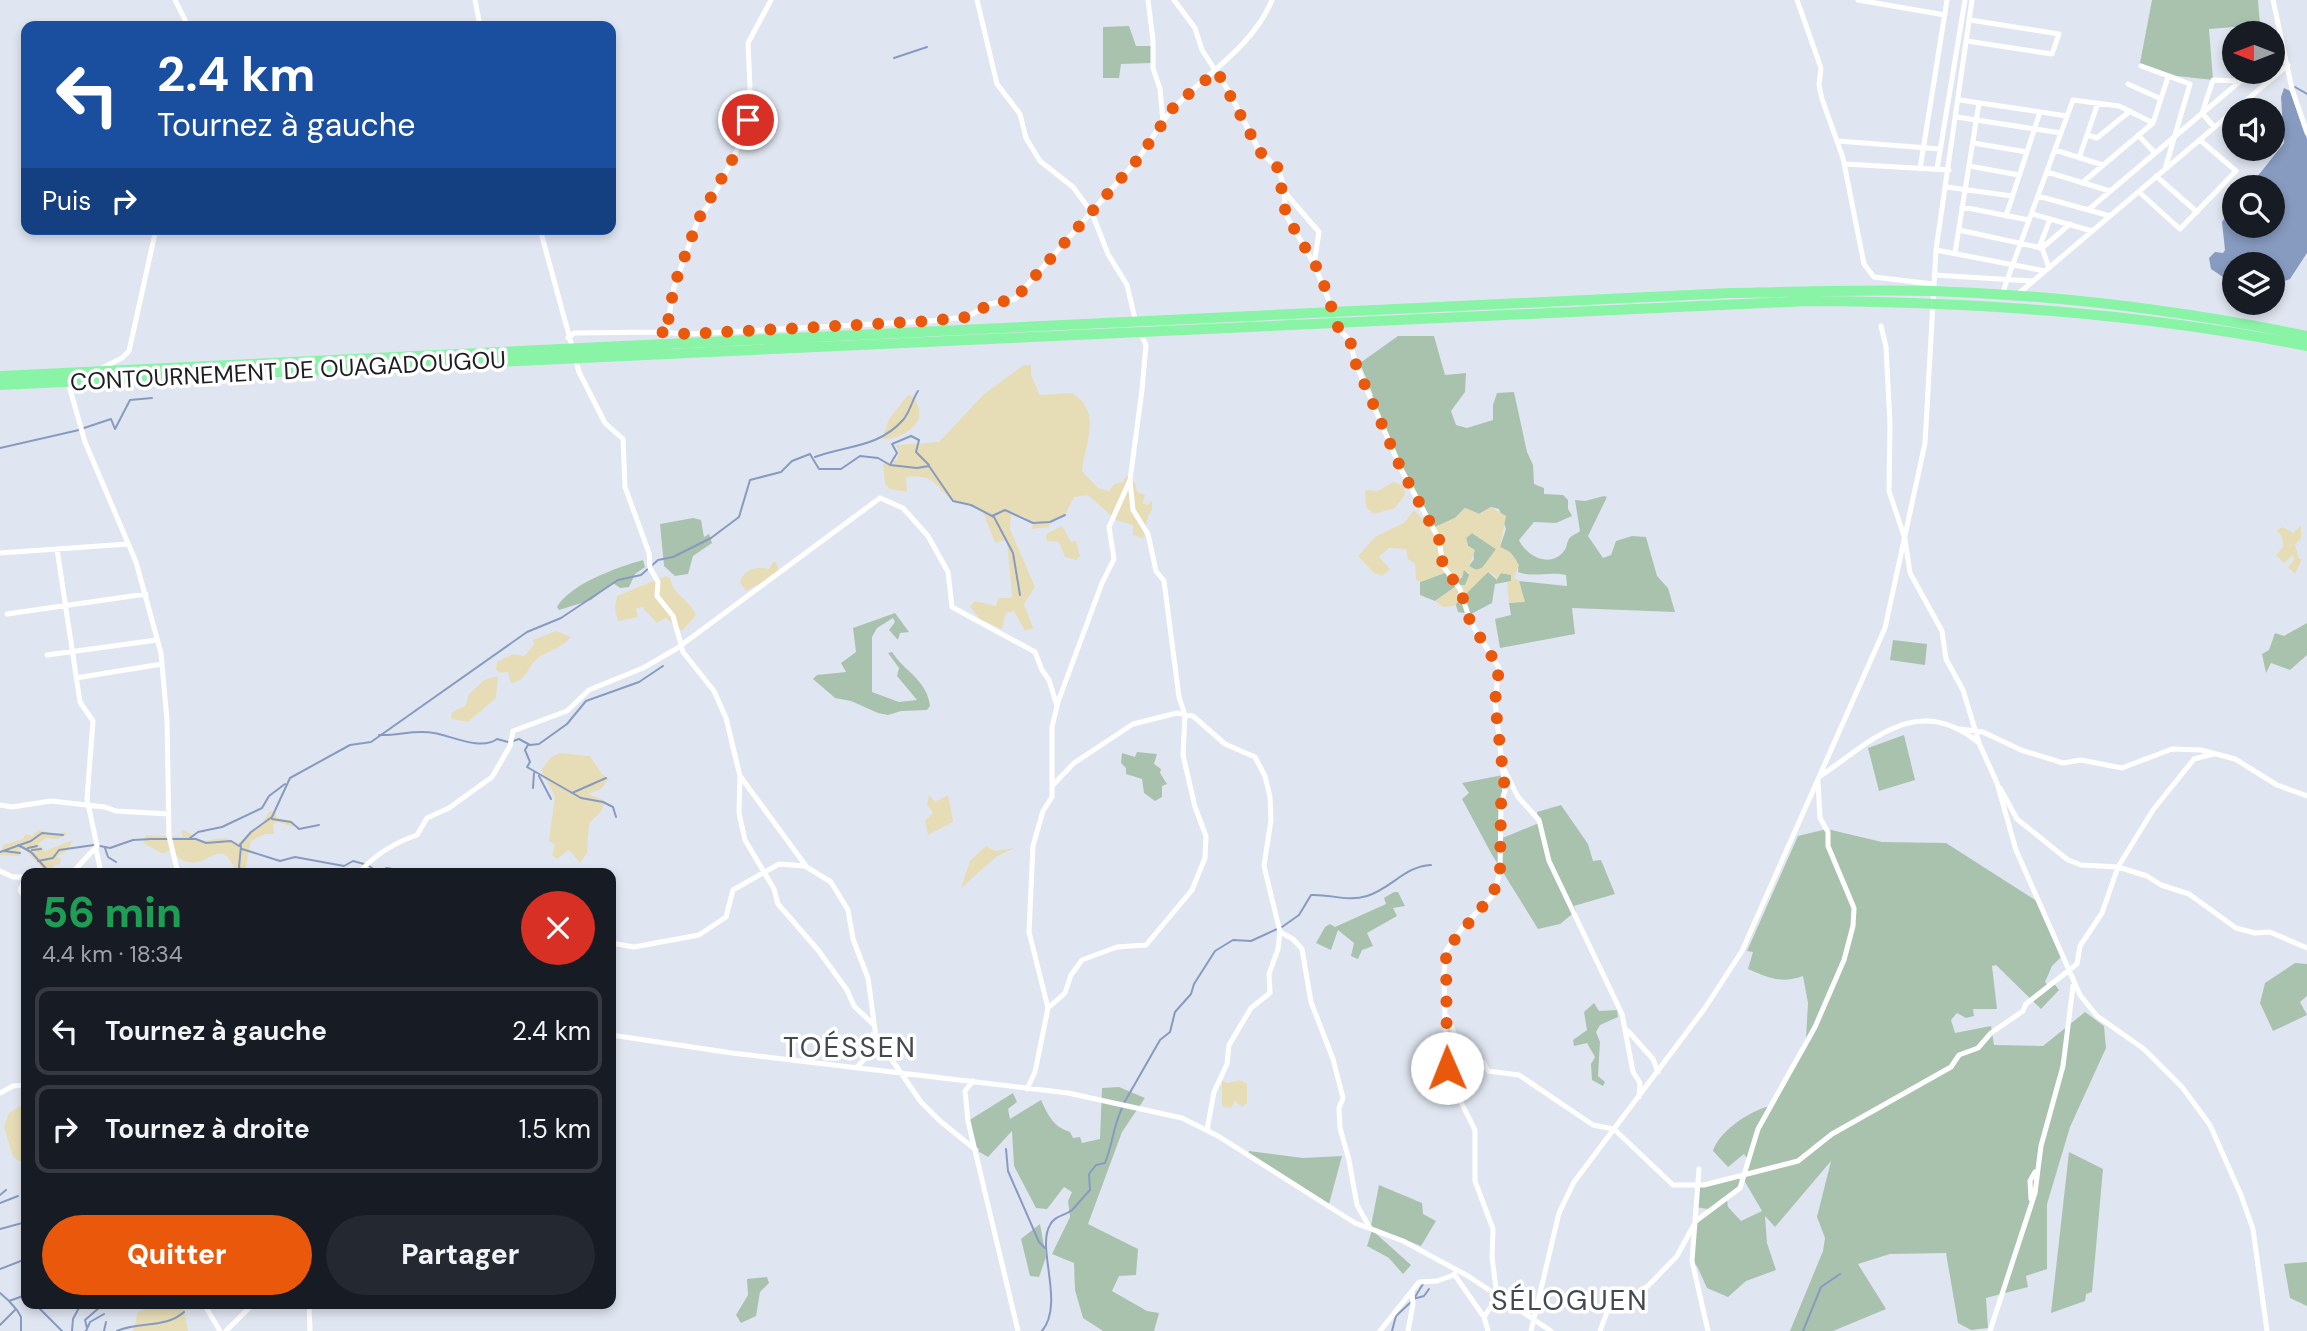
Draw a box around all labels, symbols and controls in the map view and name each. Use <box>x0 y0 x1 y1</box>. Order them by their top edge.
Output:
north arrow <box>2222 21 2286 84</box>
map controls <box>2222 21 2285 315</box>
text: 2.4 km <box>157 42 315 106</box>
icon: left <box>42 49 133 140</box>
pin <box>718 90 778 150</box>
button: sound <box>2222 98 2285 161</box>
icon: arrive <box>729 101 767 139</box>
text: Tournez à gauche <box>157 104 415 146</box>
button: search <box>2222 175 2285 238</box>
icon: right <box>105 182 143 220</box>
text: Puis <box>42 184 91 218</box>
button: layers <box>2222 252 2285 315</box>
street label: CONTOURNEMENT DE OUAGADOUGOU <box>69 344 507 397</box>
text: 56 min <box>42 885 182 940</box>
button: close <box>521 891 595 965</box>
text: 4.4 km · 18:34 <box>42 939 183 969</box>
icon: left <box>46 1012 84 1050</box>
text: Tournez à gauche <box>105 1014 327 1048</box>
text: 2.4 km <box>512 1014 591 1048</box>
district label: TOÉSSEN <box>783 1029 917 1066</box>
position arrow <box>1410 1031 1484 1105</box>
icon: right <box>46 1110 84 1148</box>
text: Tournez à droite <box>105 1112 310 1146</box>
text: 1.5 km <box>519 1112 591 1146</box>
button: Quitter <box>42 1215 312 1295</box>
button: Partager <box>326 1215 595 1295</box>
district label: SÉLOGUEN <box>1491 1282 1649 1319</box>

